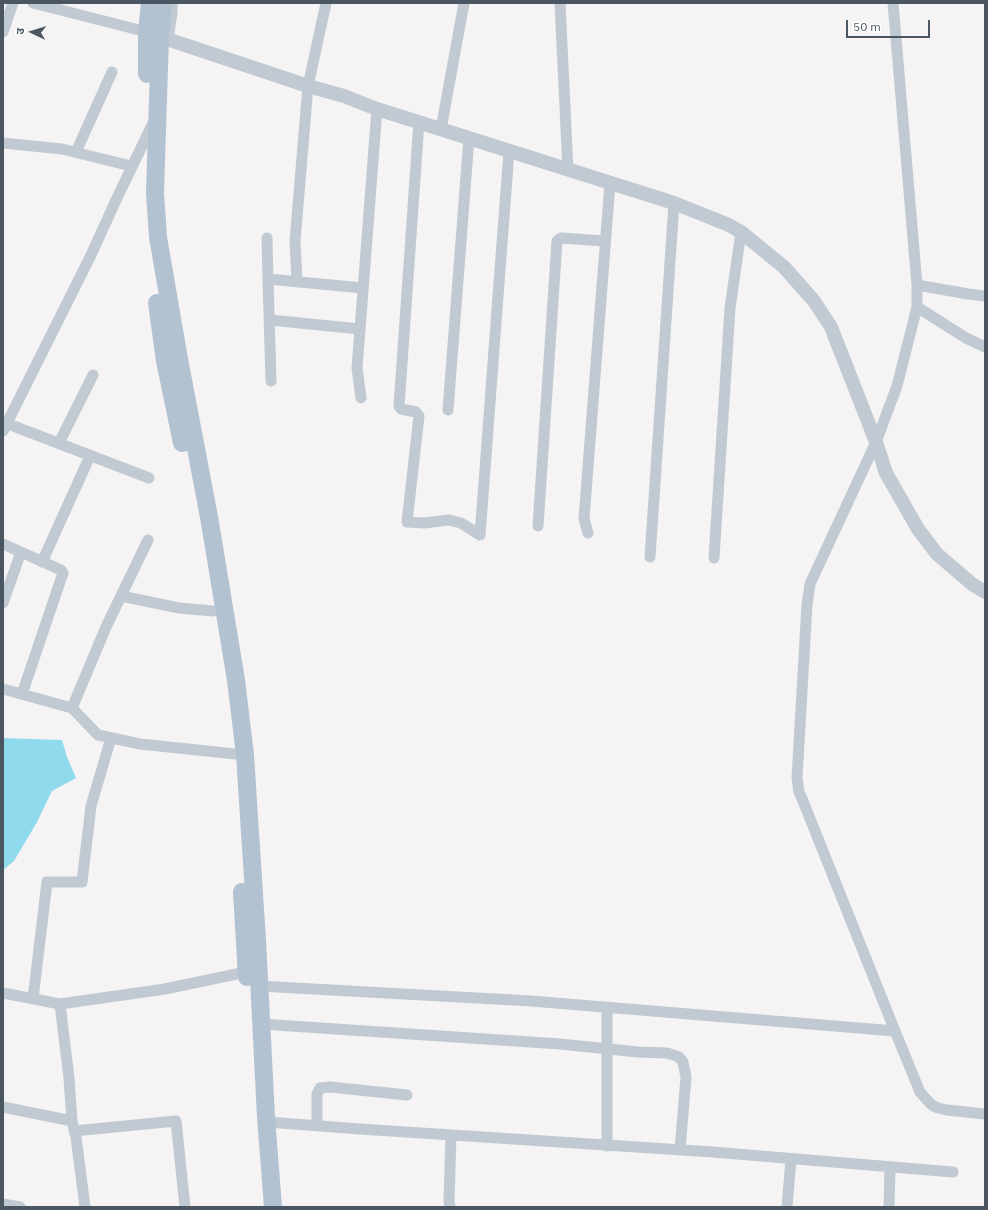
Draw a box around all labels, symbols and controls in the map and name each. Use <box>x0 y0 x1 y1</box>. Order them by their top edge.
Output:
north arrow <box>12 12 52 52</box>
scale bar <box>848 12 932 38</box>
text: 50 m <box>853 19 881 34</box>
text: उ <box>13 27 27 35</box>

